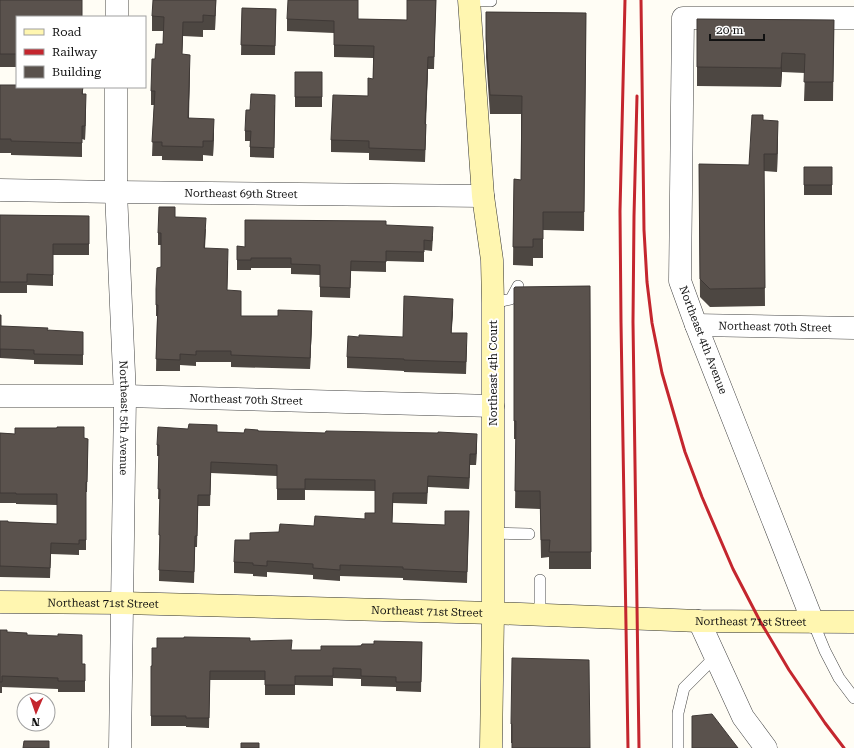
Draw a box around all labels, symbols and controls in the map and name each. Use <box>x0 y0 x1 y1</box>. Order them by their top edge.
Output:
legend <box>16 16 146 88</box>
scale bar <box>710 16 764 42</box>
text: 20 m <box>716 23 743 37</box>
text: Road <box>52 25 82 39</box>
text: Railway <box>52 45 98 59</box>
text: Building <box>52 65 101 79</box>
street label: Northeast 69th Street <box>184 186 298 200</box>
street label: Northeast 4th Avenue <box>676 284 730 396</box>
street label: Northeast 70th Street <box>718 319 832 334</box>
street label: Northeast 4th Court <box>487 320 500 426</box>
street label: Northeast 5th Avenue <box>117 360 132 475</box>
street label: Northeast 70th Street <box>189 391 303 407</box>
street label: Northeast 71st Street <box>47 596 159 610</box>
street label: Northeast 71st Street <box>371 603 483 619</box>
street label: Northeast 71st Street <box>695 614 807 628</box>
north arrow <box>16 692 56 732</box>
text: N <box>31 715 40 728</box>

